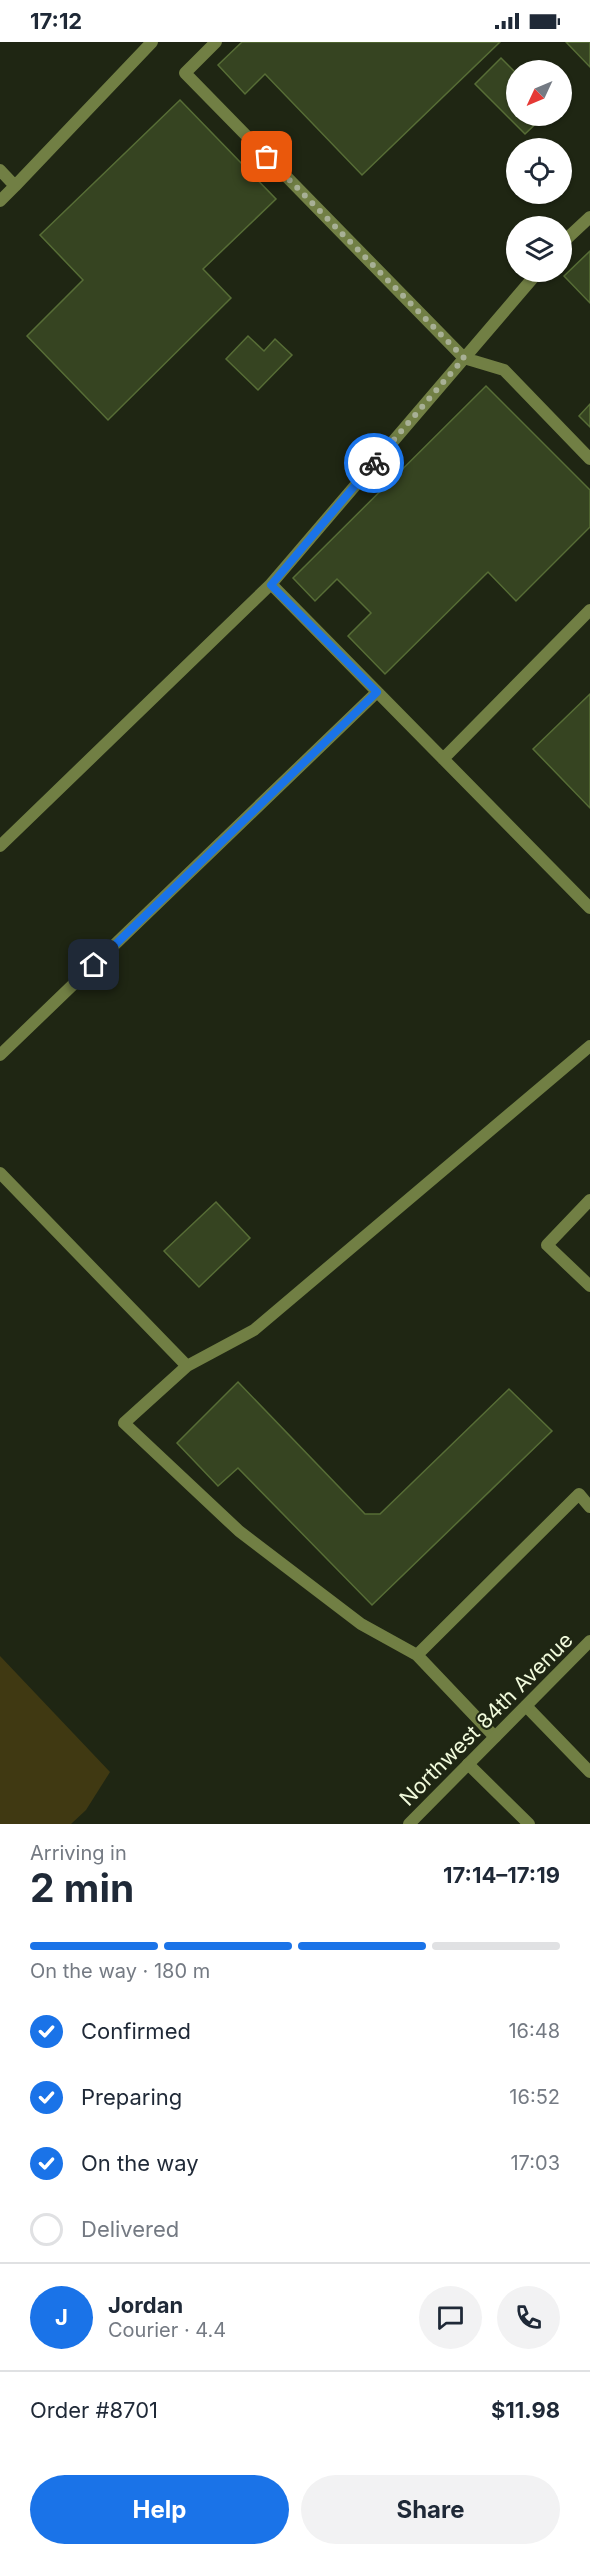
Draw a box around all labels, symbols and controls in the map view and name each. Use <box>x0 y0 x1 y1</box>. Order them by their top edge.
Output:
text: 17:12 <box>30 8 82 34</box>
north arrow <box>506 60 572 126</box>
map controls <box>506 60 572 282</box>
pin <box>241 131 292 182</box>
button: locate <box>506 138 572 204</box>
icon: bag <box>250 140 283 173</box>
button: layers <box>506 216 572 282</box>
courier <box>344 433 404 493</box>
icon: bike <box>358 447 391 480</box>
pin <box>68 939 119 990</box>
icon: home <box>77 948 110 981</box>
street label: Northwest 84th Avenue <box>394 1627 578 1811</box>
text: Arriving in <box>30 1841 127 1865</box>
text: 17:14–17:19 <box>443 1862 560 1888</box>
text: 2 min <box>30 1864 134 1911</box>
text: On the way · 180 m <box>30 1959 210 1983</box>
icon: check <box>30 2015 63 2048</box>
text: Confirmed <box>81 2018 191 2044</box>
text: 16:48 <box>508 2019 560 2043</box>
icon: check <box>30 2081 63 2114</box>
text: Preparing <box>81 2084 182 2110</box>
text: 16:52 <box>509 2085 560 2109</box>
icon: check <box>30 2147 63 2180</box>
text: On the way <box>81 2150 199 2176</box>
text: 17:03 <box>510 2151 560 2175</box>
text: Delivered <box>81 2216 179 2242</box>
button: chat <box>419 2286 482 2349</box>
button: phone <box>497 2286 560 2349</box>
text: Jordan <box>108 2292 183 2318</box>
text: J <box>55 2304 68 2330</box>
text: Courier · 4.4 <box>108 2318 226 2342</box>
text: Order #8701 <box>30 2397 158 2423</box>
text: $11.98 <box>491 2397 560 2423</box>
button: Help <box>30 2475 289 2544</box>
button: Share <box>301 2475 560 2544</box>

